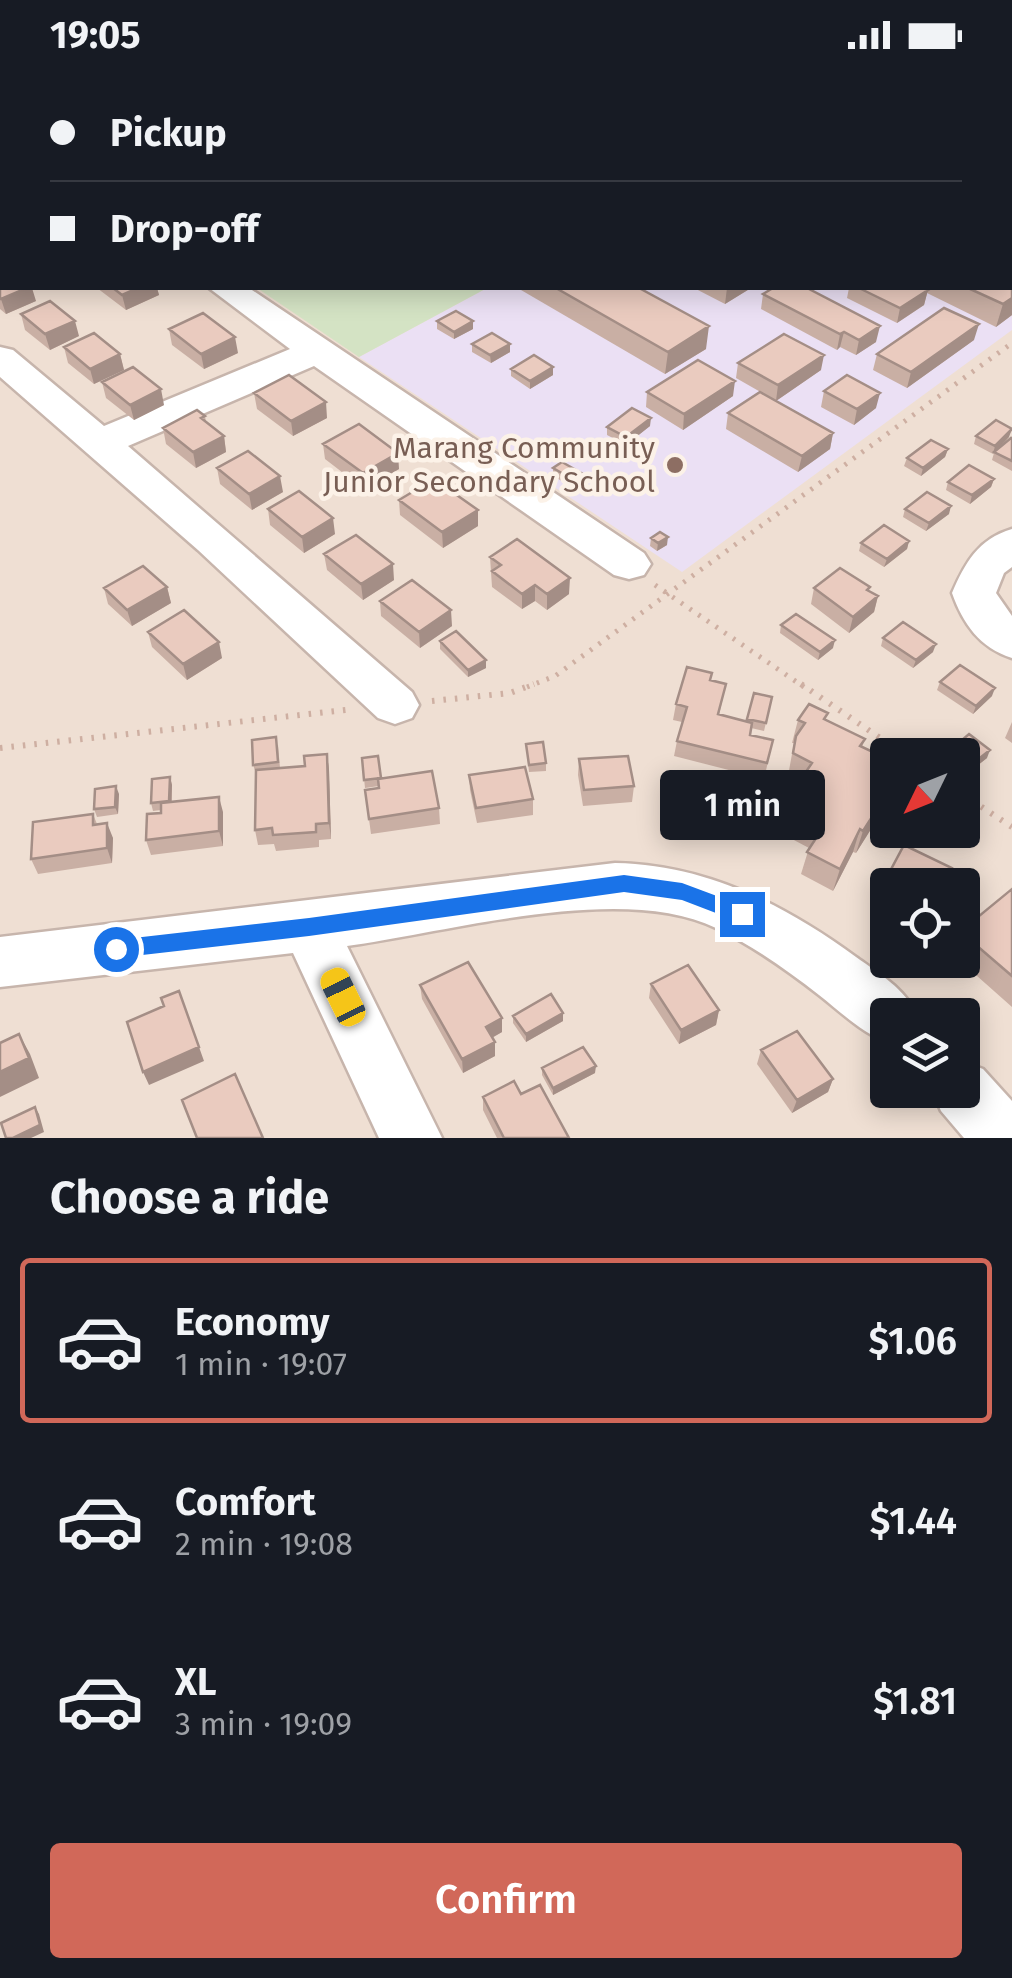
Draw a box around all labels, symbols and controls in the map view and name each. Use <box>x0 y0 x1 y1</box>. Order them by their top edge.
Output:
text: 19:05 <box>50 12 141 58</box>
text: Pickup <box>110 110 227 156</box>
text: Drop-off <box>110 206 258 252</box>
place label: Marang Community Junior Secondary School <box>323 430 655 500</box>
marker: Marang Community Junior Secondary School <box>664 454 686 476</box>
north arrow <box>870 738 980 848</box>
map controls <box>870 738 980 1108</box>
callout: 1 min <box>660 769 824 839</box>
text: 1 min <box>704 786 781 824</box>
button: locate <box>870 868 980 978</box>
route end <box>720 892 765 937</box>
route start <box>94 927 139 972</box>
car <box>316 963 370 1031</box>
button: layers <box>870 998 980 1108</box>
text: Choose a ride <box>50 1171 329 1225</box>
icon: car <box>55 1296 145 1386</box>
text: Economy <box>175 1299 330 1345</box>
text: $1.06 <box>868 1318 957 1364</box>
text: 1 min · 19:07 <box>175 1345 347 1383</box>
icon: car <box>55 1476 145 1566</box>
text: Comfort <box>175 1479 316 1525</box>
text: $1.44 <box>870 1498 957 1544</box>
text: 2 min · 19:08 <box>175 1525 353 1563</box>
icon: car <box>55 1656 145 1746</box>
text: XL <box>175 1659 217 1705</box>
text: $1.81 <box>873 1678 957 1724</box>
text: 3 min · 19:09 <box>175 1705 352 1743</box>
button: Confirm <box>50 1843 962 1958</box>

